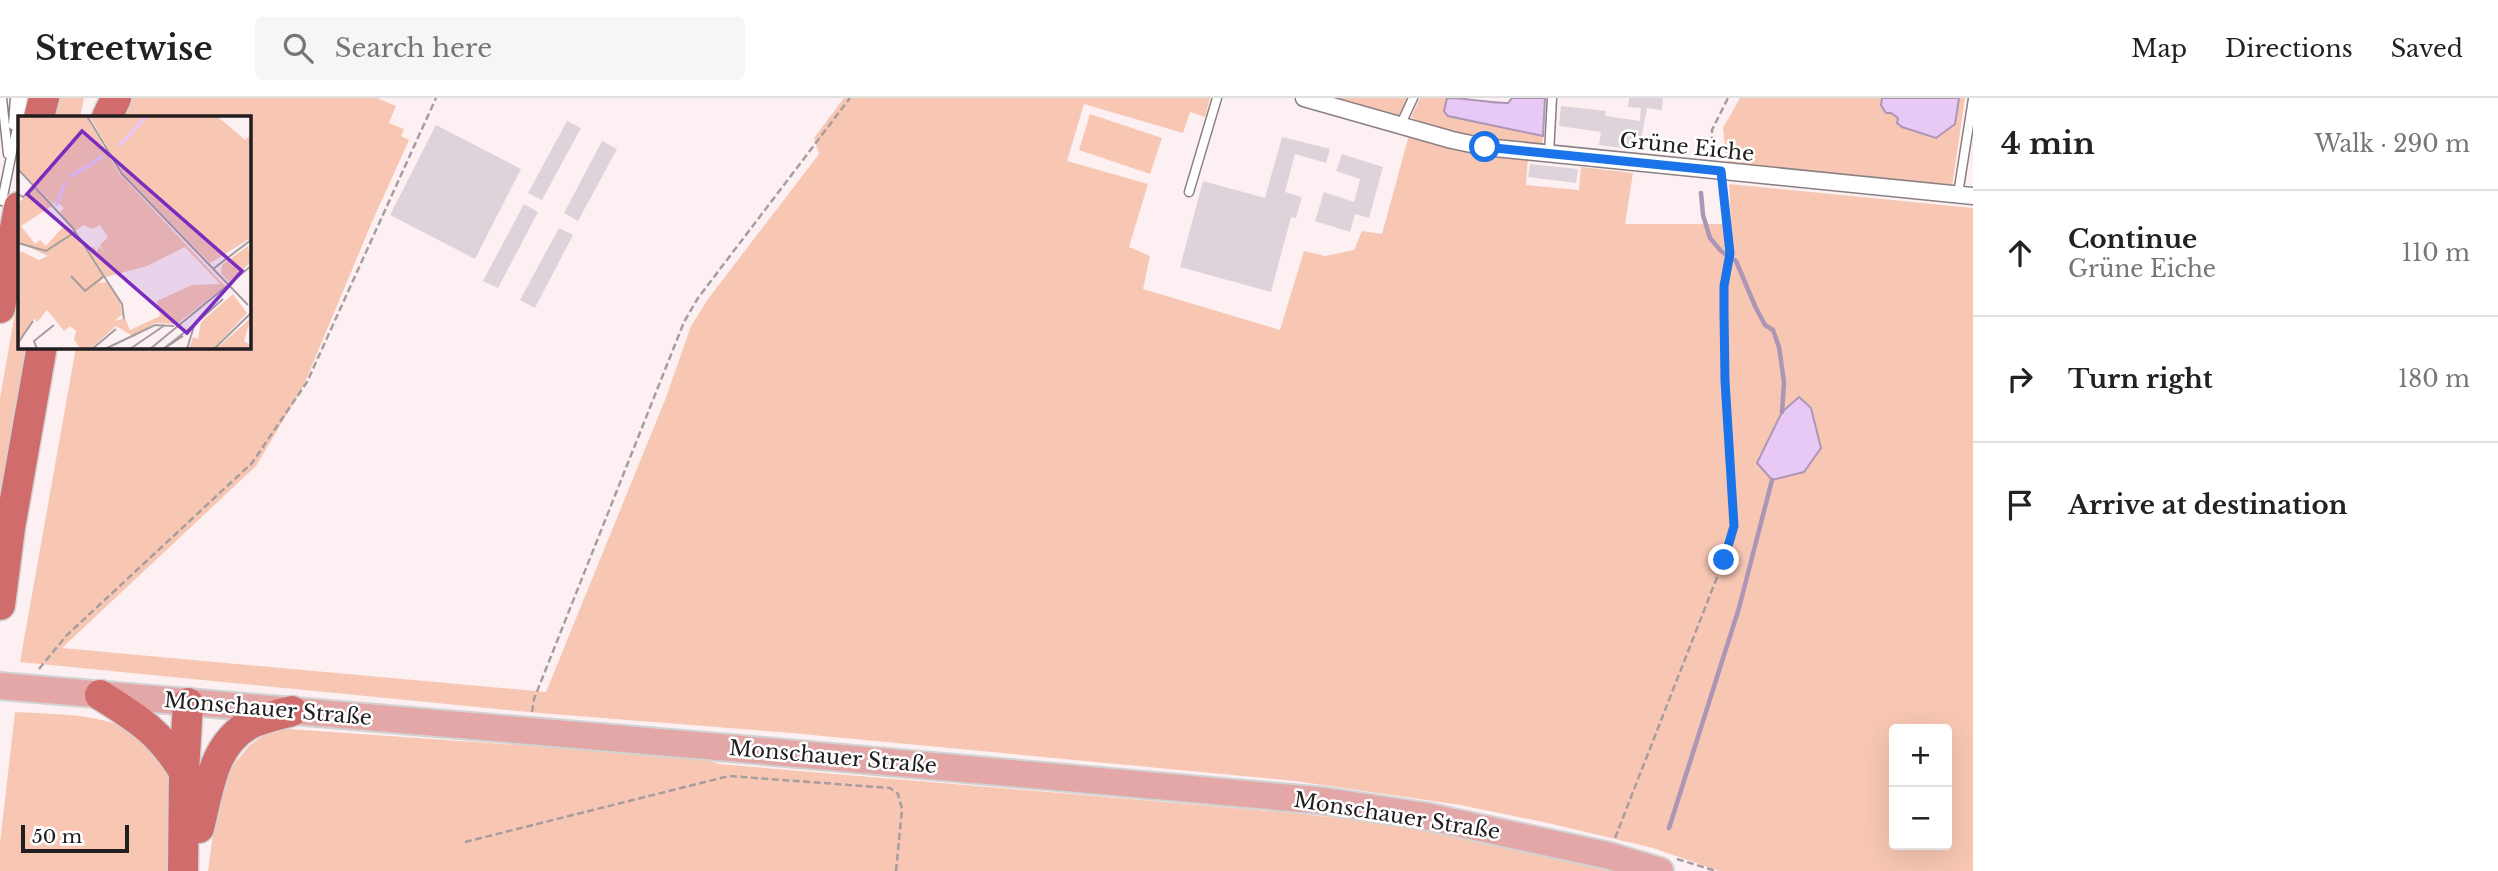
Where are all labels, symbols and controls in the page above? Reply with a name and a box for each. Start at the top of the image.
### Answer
search box [255,17,745,80]
text: Streetwise [35,28,213,69]
icon: search [279,29,317,67]
text: Search here [335,32,492,64]
text: Map [2131,34,2187,63]
text: Directions [2225,34,2353,63]
text: Saved [2391,34,2463,63]
inset map [18,116,250,348]
text: 4 min [2001,125,2095,162]
street label: Grüne Eiche [1618,127,1756,167]
text: Walk · 290 m [2314,130,2470,158]
route start [1469,131,1500,162]
text: Continue [2068,223,2197,255]
icon: ahead [2001,234,2039,272]
text: 110 m [2402,239,2470,267]
text: Grüne Eiche [2068,255,2216,283]
icon: right [2001,360,2039,398]
text: Turn right [2068,363,2213,395]
text: 180 m [2398,365,2470,393]
icon: arrive [2001,486,2039,524]
text: Arrive at destination [2068,489,2348,521]
route end [1708,544,1739,575]
street label: Monschauer Straße [163,687,373,731]
map controls [1889,724,1952,850]
button: + [1889,724,1952,787]
street label: Monschauer Straße [728,735,938,779]
street label: Monschauer Straße [1292,787,1502,845]
button: − [1889,787,1952,850]
scale bar [21,822,130,854]
text: 50 m [32,825,82,848]

